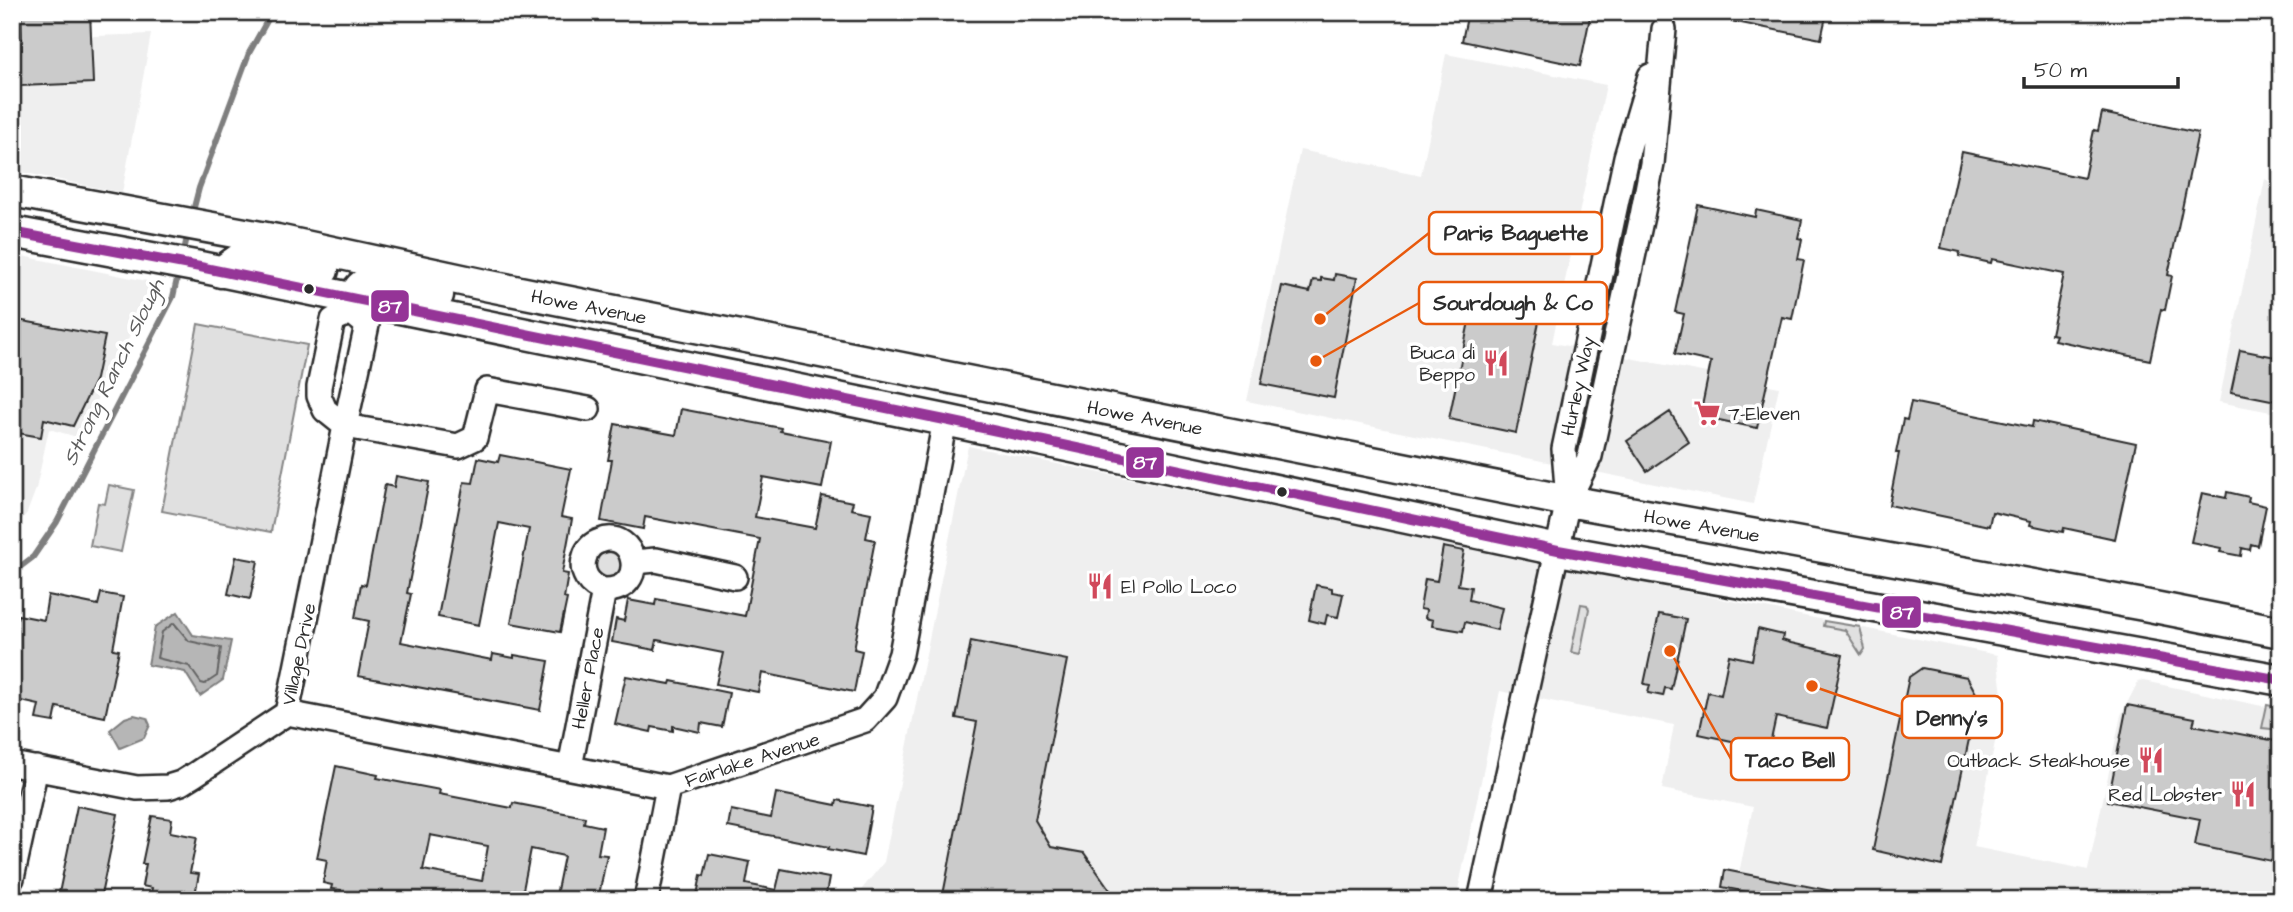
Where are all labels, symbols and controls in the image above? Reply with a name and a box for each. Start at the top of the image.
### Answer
scale bar [2024,46,2178,90]
text: 50 m [2034,56,2088,85]
callout: Paris Baguette [1429,212,1602,254]
text: Paris Baguette [1444,219,1589,250]
water label: Strong Ranch Slough [56,273,173,471]
unlabelled marker [302,282,316,296]
callout: Sourdough & Co [1419,282,1607,324]
street label: Howe Avenue [529,283,649,332]
line badge: 87 [370,289,410,323]
text: Sourdough & Co [1432,289,1593,320]
text: 87 [378,294,402,321]
street label: Hurley Way [1555,334,1603,439]
place label: Buca di Beppo [1410,340,1475,389]
restaurant icon: Buca di Beppo [1481,348,1511,378]
street label: Howe Avenue [1085,394,1205,443]
supermarket icon: 7-Eleven [1692,398,1722,428]
place label: 7-Eleven [1728,401,1800,428]
line badge: 87 [1125,446,1165,479]
text: 87 [1133,450,1157,477]
unlabelled marker [1275,485,1289,499]
street label: Howe Avenue [1642,503,1762,550]
restaurant icon: El Pollo Loco [1085,571,1115,601]
place label: El Pollo Loco [1121,574,1237,601]
line badge: 87 [1881,595,1922,629]
text: 87 [1890,600,1914,627]
street label: Village Drive [275,601,324,708]
street label: Heller Place [565,625,612,732]
callout: Denny's [1902,696,2002,738]
text: Denny's [1916,704,1988,736]
street label: Fairlake Avenue [682,726,823,795]
callout: Taco Bell [1731,738,1849,780]
restaurant icon: Outback Steakhouse [2136,745,2166,775]
text: Taco Bell [1744,746,1836,775]
place label: Outback Steakhouse [1947,748,2130,775]
restaurant icon: Red Lobster [2228,779,2258,809]
place label: Red Lobster [2108,782,2223,809]

